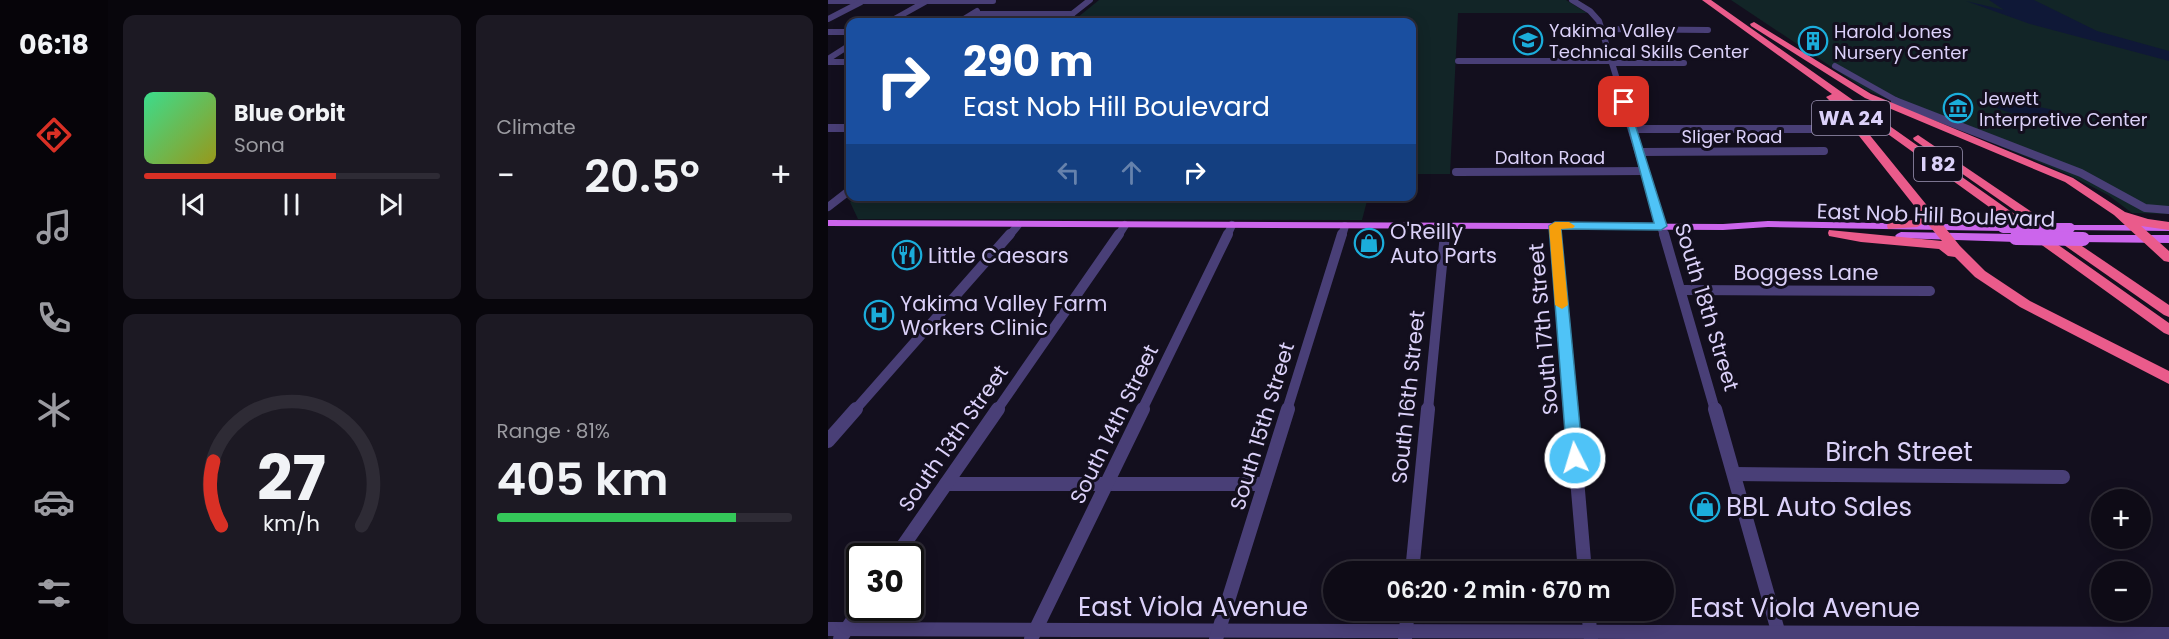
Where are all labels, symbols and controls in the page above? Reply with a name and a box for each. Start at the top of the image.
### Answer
place label: Yakima Valley Technical Skills Center [1549,18,1749,64]
place label: Harold Jones Nursery Center [1834,19,1968,65]
school or university icon: Yakima Valley Technical Skills Center [1512,24,1544,56]
building icon: Harold Jones Nursery Center [1797,25,1829,57]
text: 06:18 [19,26,89,63]
text: 290 m [963,32,1094,91]
icon: right [864,42,942,120]
pin [1598,76,1649,127]
icon: arrive [1607,85,1640,118]
place label: Jewett Interpretive Center [1979,86,2148,132]
text: East Nob Hill Boulevard [963,88,1270,125]
museum icon: Jewett Interpretive Center [1942,92,1974,124]
text: Blue Orbit [234,98,345,129]
road number: WA 24 [1812,101,1890,135]
text: Climate [497,113,576,141]
icon: directions [33,114,75,156]
street label: Sliger Road [1681,124,1783,149]
text: Sona [234,131,285,159]
text: 20.5° [584,145,700,208]
street label: Dalton Road [1495,145,1605,170]
road number: I 82 [1914,147,1962,181]
text: − [497,152,515,199]
text: + [769,152,792,199]
icon: left [1052,156,1085,189]
icon: ahead [1115,156,1148,189]
icon: right [1178,156,1211,189]
icon: previous [177,188,210,221]
icon: pause [275,188,308,221]
icon: next [374,188,407,221]
street label: East Nob Hill Boulevard [1816,196,2056,234]
icon: music [33,206,75,248]
place label: O'Reilly Auto Parts [1390,217,1497,270]
street label: South 18th Street [1668,220,1746,394]
shop icon: O'Reilly Auto Parts [1353,227,1385,259]
restaurant icon: Little Caesars [891,239,923,271]
place label: Little Caesars [928,241,1069,270]
street label: South 17th Street [1521,242,1565,416]
street label: Boggess Lane [1734,258,1878,287]
place label: Yakima Valley Farm Workers Clinic [900,289,1107,342]
icon: phone [33,297,75,339]
hospital icon: Yakima Valley Farm Workers Clinic [863,299,895,331]
street label: South 16th Street [1384,309,1432,485]
street label: South 14th Street [1063,339,1165,509]
street label: South 15th Street [1223,339,1301,513]
street label: South 13th Street [891,359,1015,517]
icon: climate [33,389,75,431]
text: Range · 81% [497,417,610,445]
position arrow [1543,426,1607,490]
text: 27 [257,434,326,522]
street label: Birch Street [1825,434,1973,470]
text: 405 km [497,448,668,511]
icon: car [33,481,75,523]
place label: BBL Auto Sales [1726,489,1912,525]
map controls [2091,489,2151,621]
button: + [2091,489,2151,549]
shop icon: BBL Auto Sales [1689,491,1721,523]
text: km/h [263,508,320,539]
speed limit sign: 30 [846,543,924,621]
button: − [2091,561,2151,621]
icon: filters [33,572,75,614]
text: 06:20 · 2 min · 670 m [1387,575,1610,606]
street label: East Viola Avenue [1078,589,1308,625]
street label: East Viola Avenue [1690,590,1920,626]

